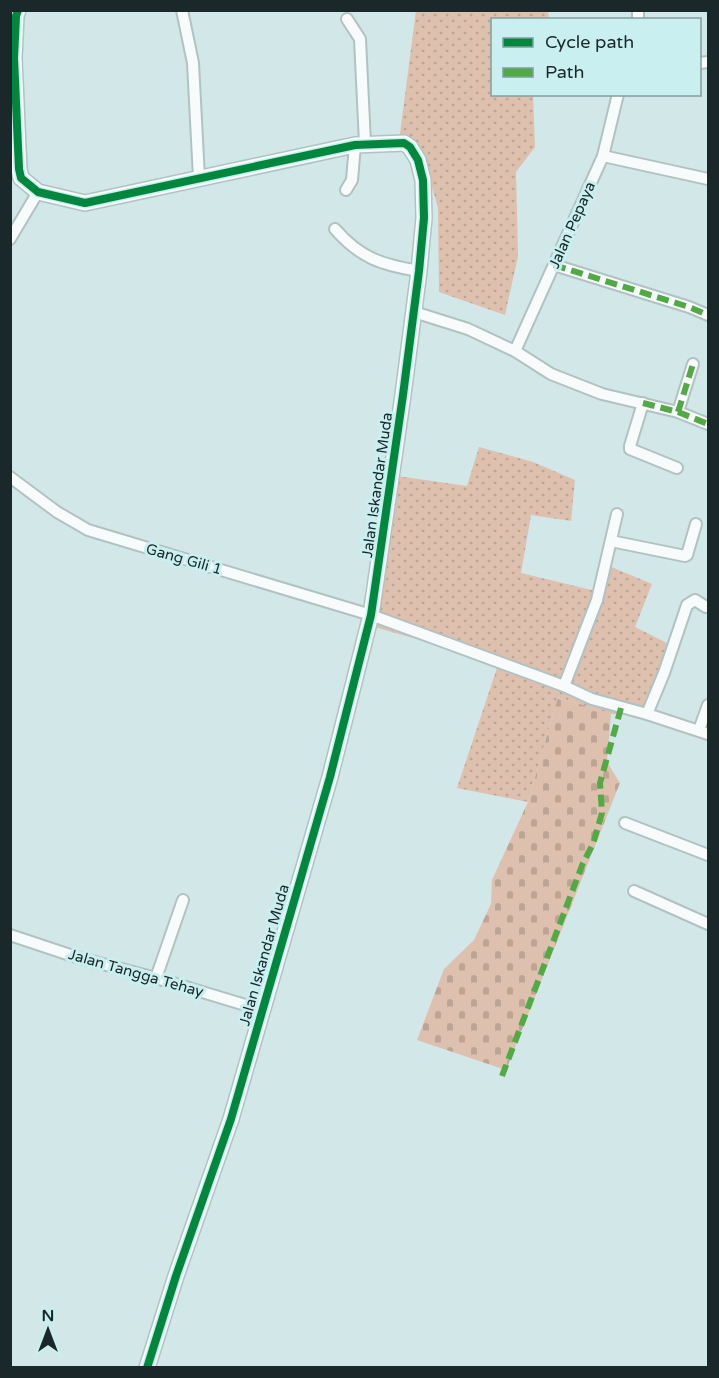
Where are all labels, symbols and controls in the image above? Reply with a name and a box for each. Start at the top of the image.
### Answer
legend [491,18,701,96]
text: Cycle path [545,31,634,53]
text: Path [545,61,584,83]
street label: Jalan Pepaya [545,179,599,271]
street label: Jalan Iskandar Muda [358,411,396,559]
street label: Gang Gili 1 [144,540,224,578]
street label: Jalan Iskandar Muda [235,882,293,1028]
street label: Jalan Tangga Tehay [66,945,206,1001]
north arrow [18,1300,78,1360]
text: N [42,1306,54,1326]

